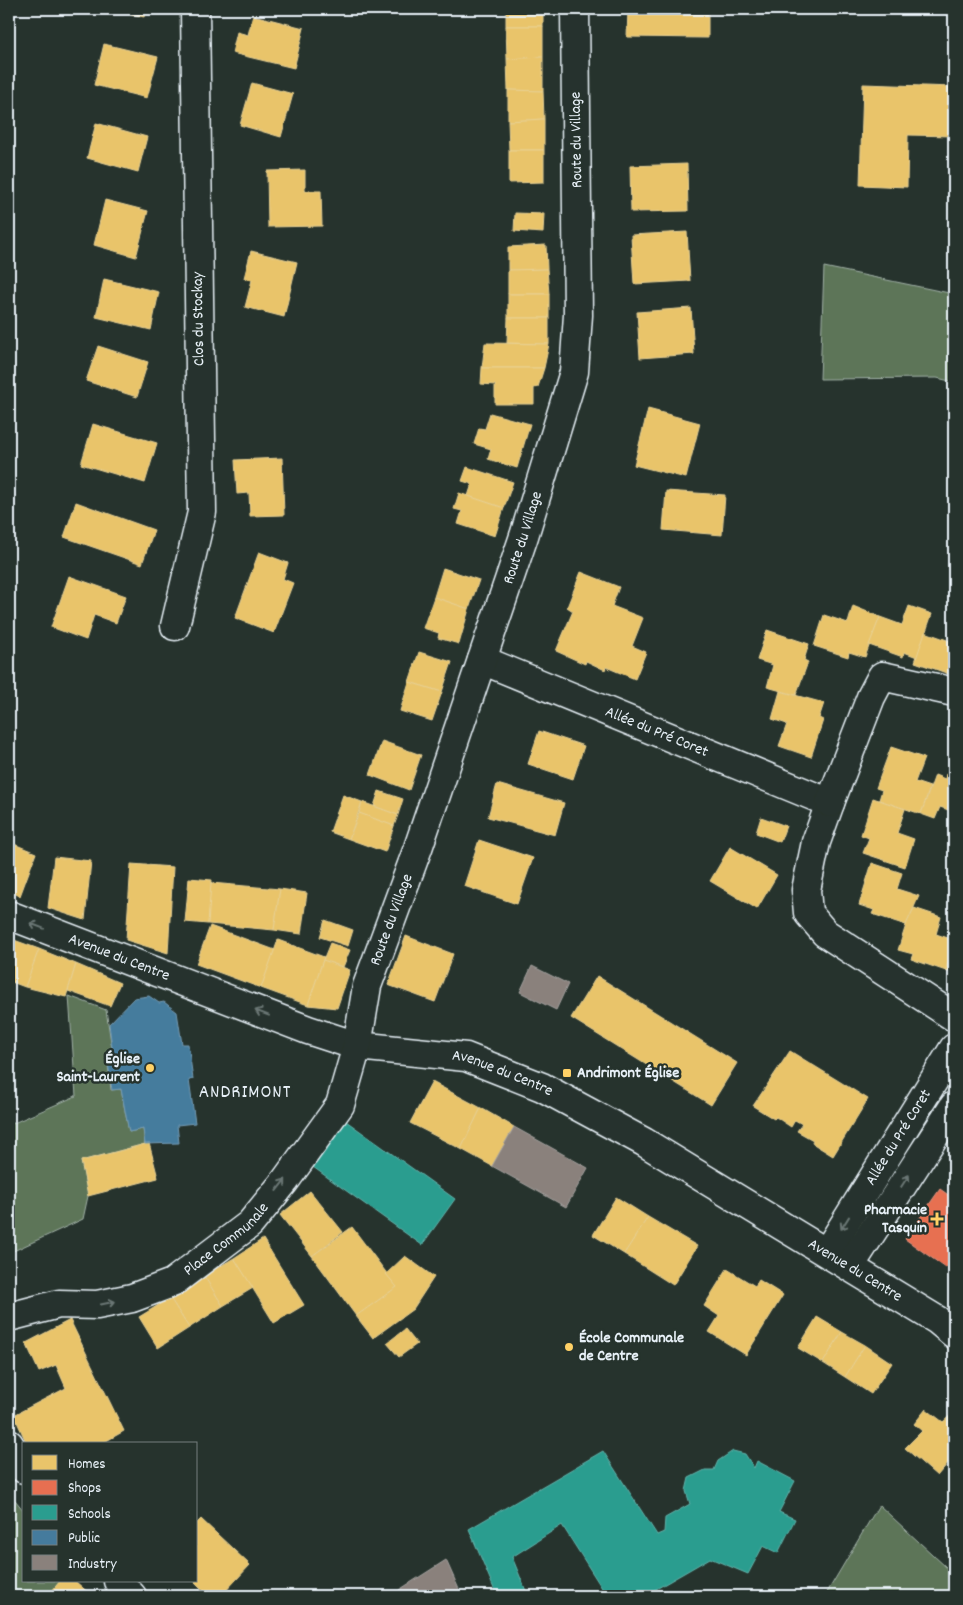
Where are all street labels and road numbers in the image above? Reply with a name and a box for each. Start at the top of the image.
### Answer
street label: Route du Village [565,92,589,188]
street label: Clos du Stockay [187,271,211,366]
street label: Route du Village [497,488,548,587]
street label: Allée du Pré Coret [602,700,712,763]
street label: Route du Village [364,871,419,969]
street label: Avenue du Centre [65,927,173,987]
street label: Avenue du Centre [451,1044,557,1102]
street label: Allée du Pré Coret [860,1085,937,1190]
street label: Place Communale [179,1197,275,1282]
street label: Avenue du Centre [803,1233,907,1308]

